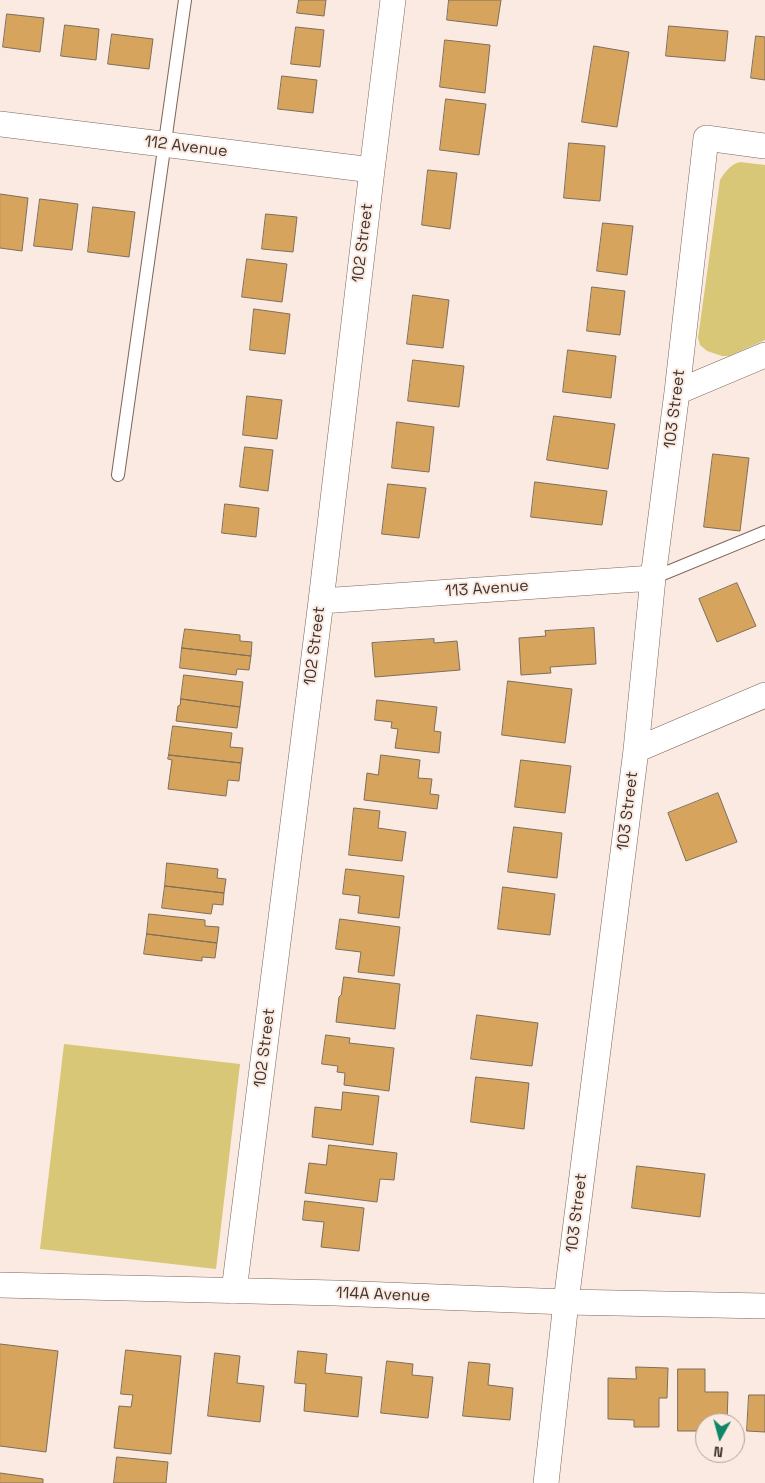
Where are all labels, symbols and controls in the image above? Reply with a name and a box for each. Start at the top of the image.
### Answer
street label: 112 Avenue [143,132,229,162]
street label: 102 Street [349,202,377,284]
street label: 103 Street [661,368,689,450]
street label: 113 Avenue [445,577,529,601]
street label: 102 Street [301,605,329,687]
street label: 103 Street [614,770,642,852]
street label: 102 Street [251,1007,279,1089]
street label: 103 Street [563,1172,591,1254]
street label: 114A Avenue [336,1284,430,1306]
north arrow [695,1413,745,1463]
text: N [713,1442,724,1461]

